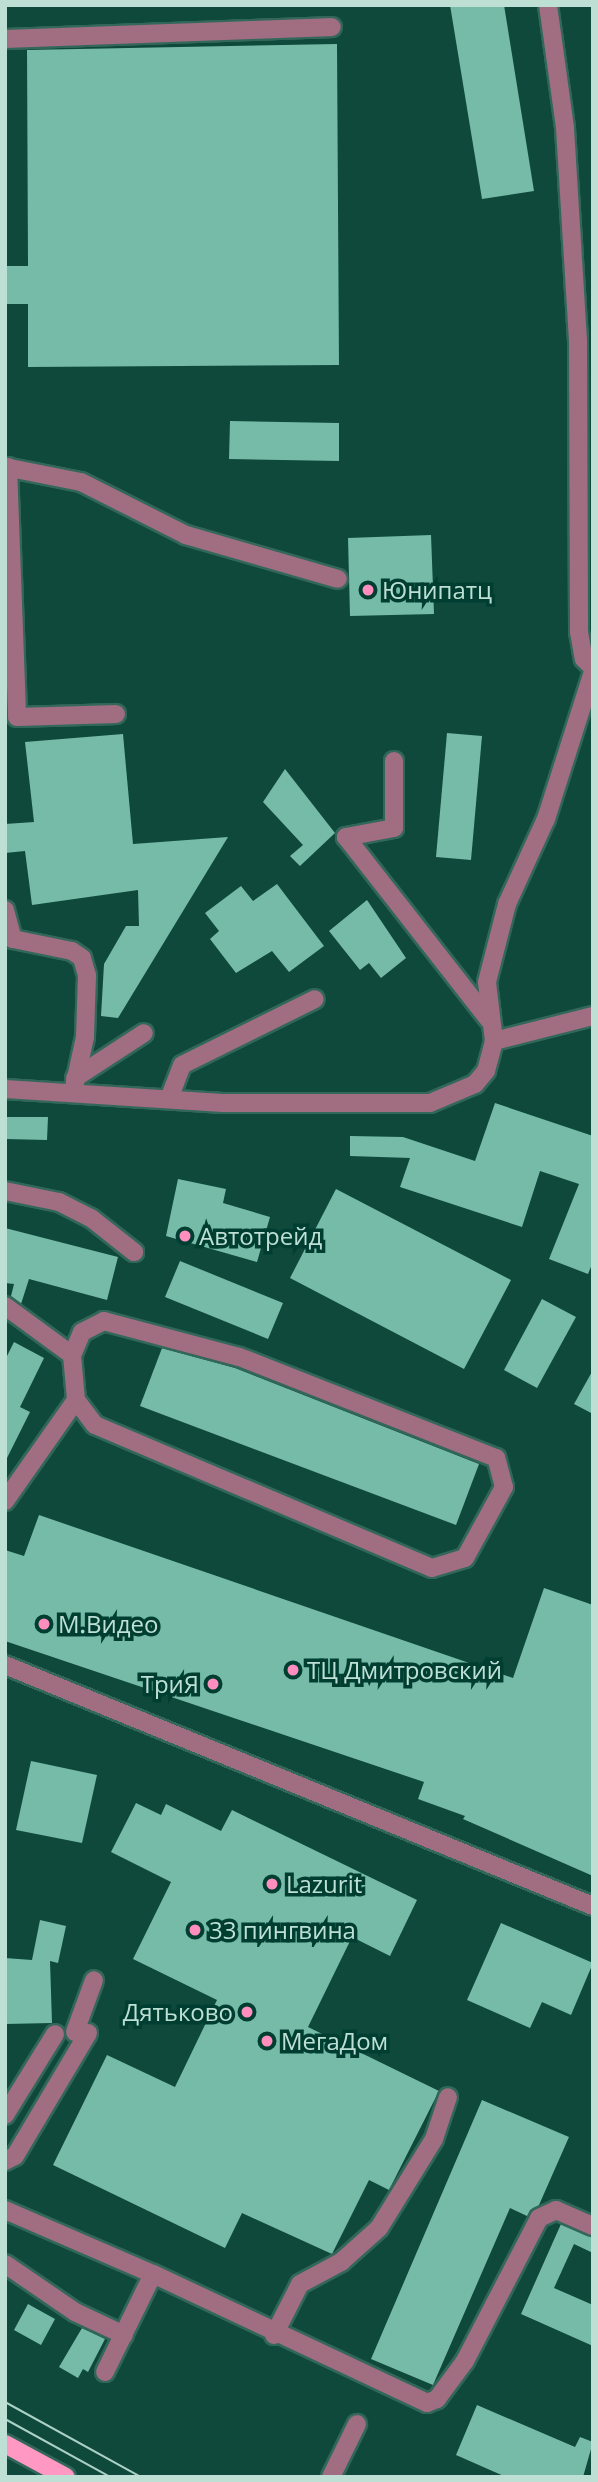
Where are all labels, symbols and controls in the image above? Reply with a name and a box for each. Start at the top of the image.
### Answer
place label: Юнипатц [382,576,492,604]
marker: Юнипатц [360,582,376,598]
place label: Автотрейд [199,1222,322,1250]
marker: Автотрейд [177,1228,193,1244]
place label: М.Видео [58,1610,158,1638]
marker: М.Видео [36,1616,52,1632]
place label: ТЦ Дмитровский [307,1656,502,1684]
marker: ТЦ Дмитровский [285,1662,301,1678]
place label: ТриЯ [141,1670,199,1698]
marker: ТриЯ [205,1676,221,1692]
place label: Lazurit [286,1870,362,1898]
marker: Lazurit [264,1876,280,1892]
place label: 33 пингвина [209,1916,356,1944]
marker: 33 пингвина [187,1922,203,1938]
place label: Дятьково [123,1998,233,2026]
marker: Дятьково [239,2004,255,2020]
place label: МегаДом [281,2027,388,2055]
marker: МегаДом [259,2033,275,2049]

